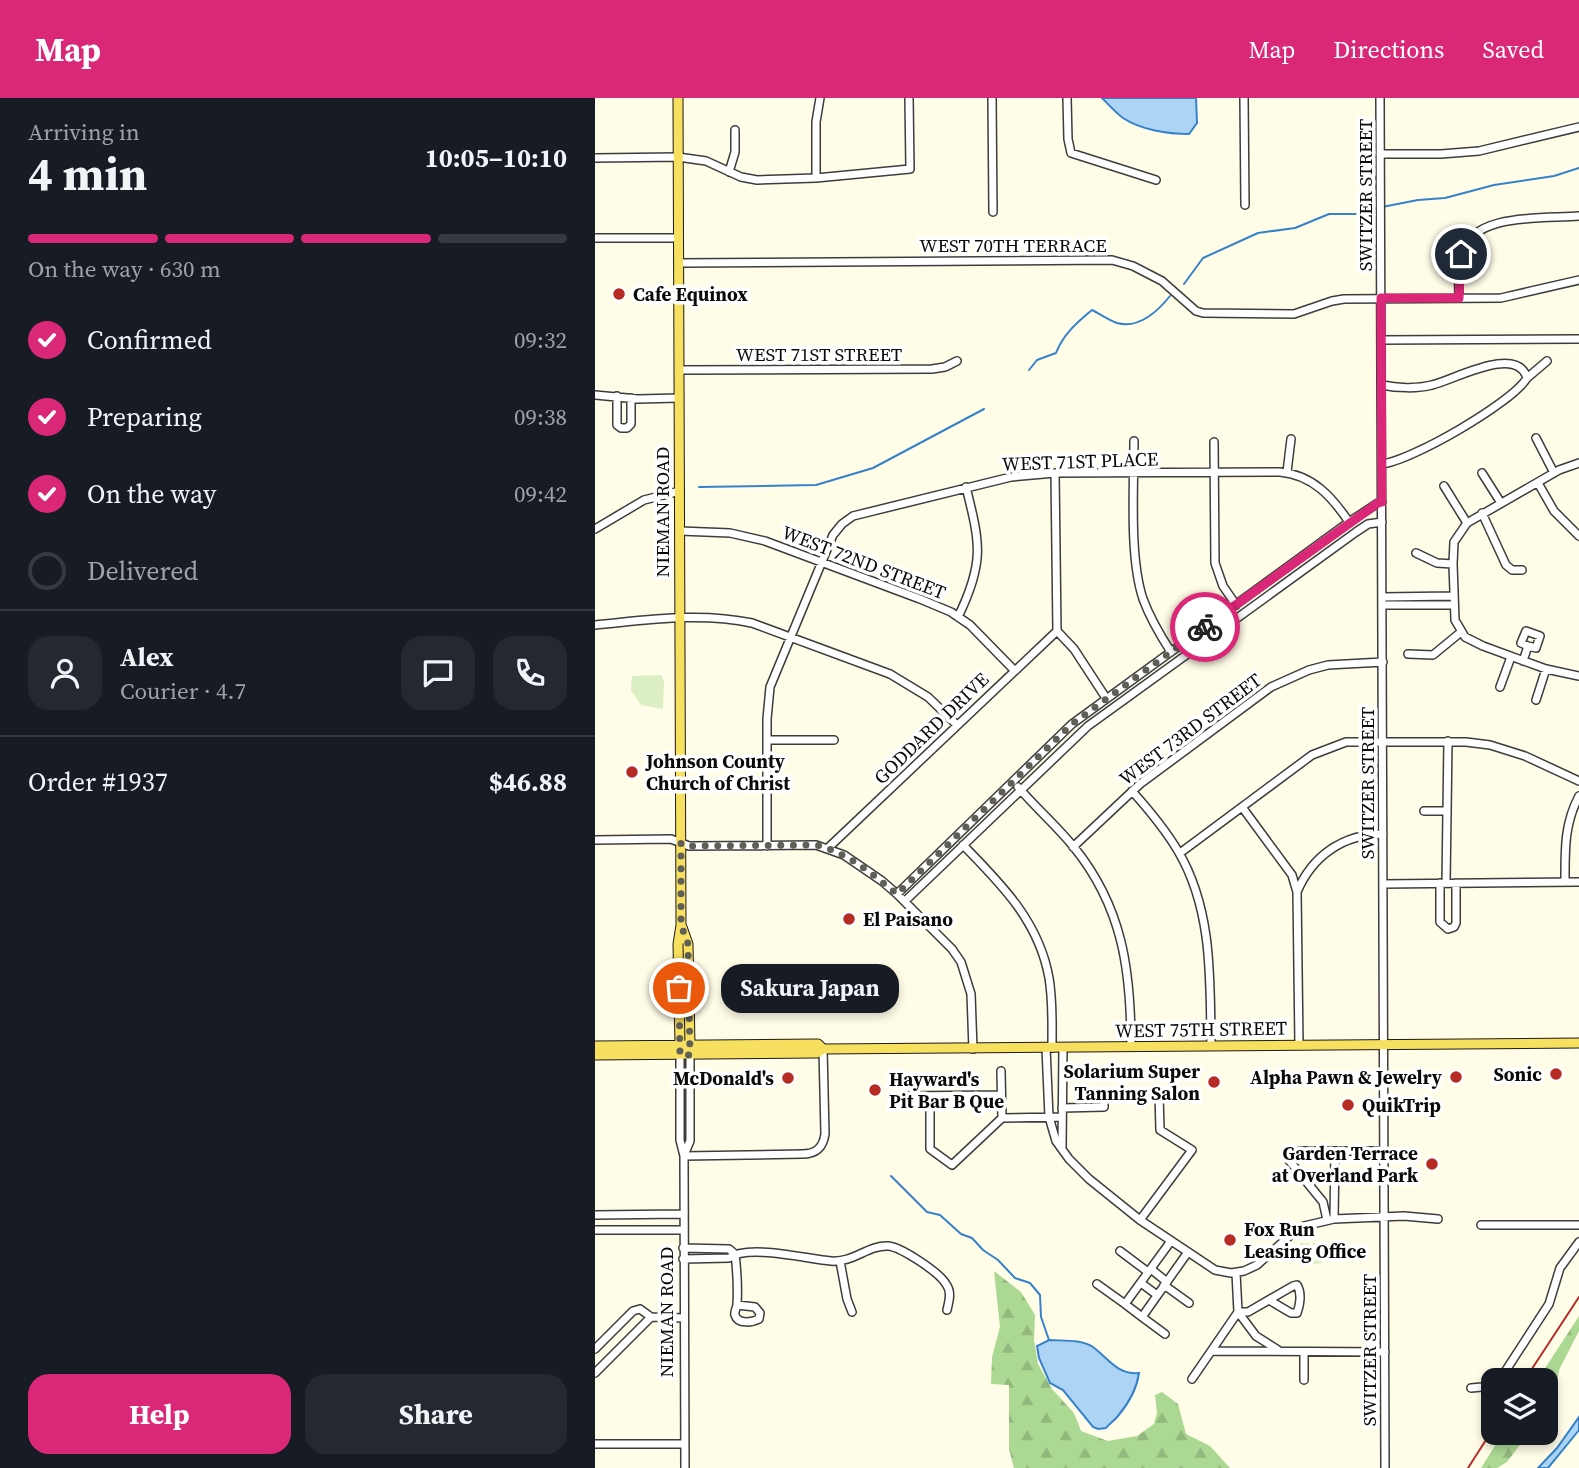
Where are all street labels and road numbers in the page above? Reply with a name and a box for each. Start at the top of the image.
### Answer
street label: SWITZER STREET [1352,118,1378,271]
street label: WEST 70TH TERRACE [919,232,1107,258]
street label: WEST 71ST STREET [736,341,903,367]
street label: WEST 71ST PLACE [1001,445,1159,477]
street label: NIEMAN ROAD [649,447,675,577]
street label: WEST 72ND STREET [778,519,950,605]
street label: GODDARD DRIVE [868,666,994,790]
street label: WEST 73RD STREET [1114,667,1267,791]
street label: SWITZER STREET [1354,706,1380,859]
street label: WEST 75TH STREET [1115,1014,1288,1044]
street label: NIEMAN ROAD [653,1247,679,1377]
street label: SWITZER STREET [1356,1273,1382,1426]

